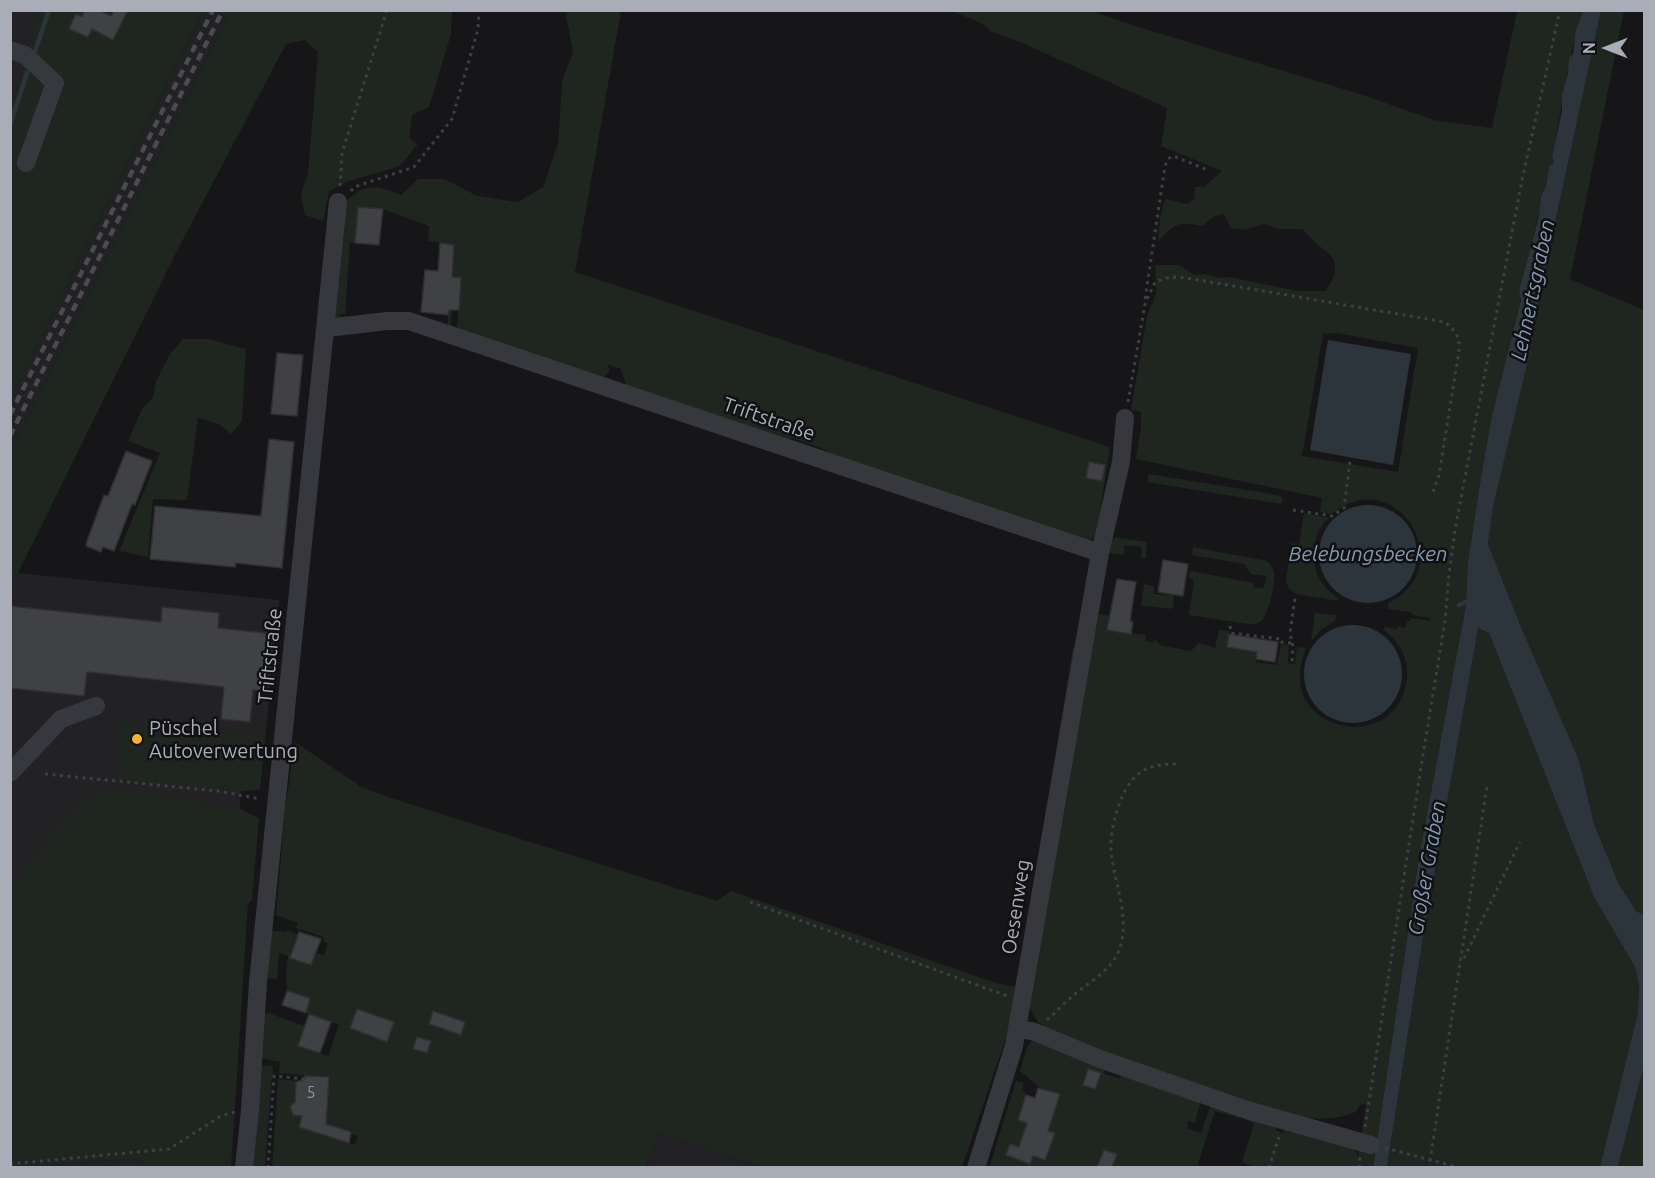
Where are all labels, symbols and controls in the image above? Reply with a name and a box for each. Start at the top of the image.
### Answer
north arrow [1577,18,1637,78]
text: N [1580,42,1598,54]
water label: Lehnertsgraben [1506,217,1560,363]
street label: Triftstraße [720,392,818,446]
water label: Belebungsbecken [1288,541,1448,567]
street label: Triftstraße [253,607,287,705]
place label: Püschel Autoverwertung [149,716,298,763]
marker: Püschel Autoverwertung [130,732,144,746]
water label: Großer Graben [1403,799,1451,937]
street label: Oesenweg [997,858,1035,956]
house number: 5 [306,1083,316,1103]

